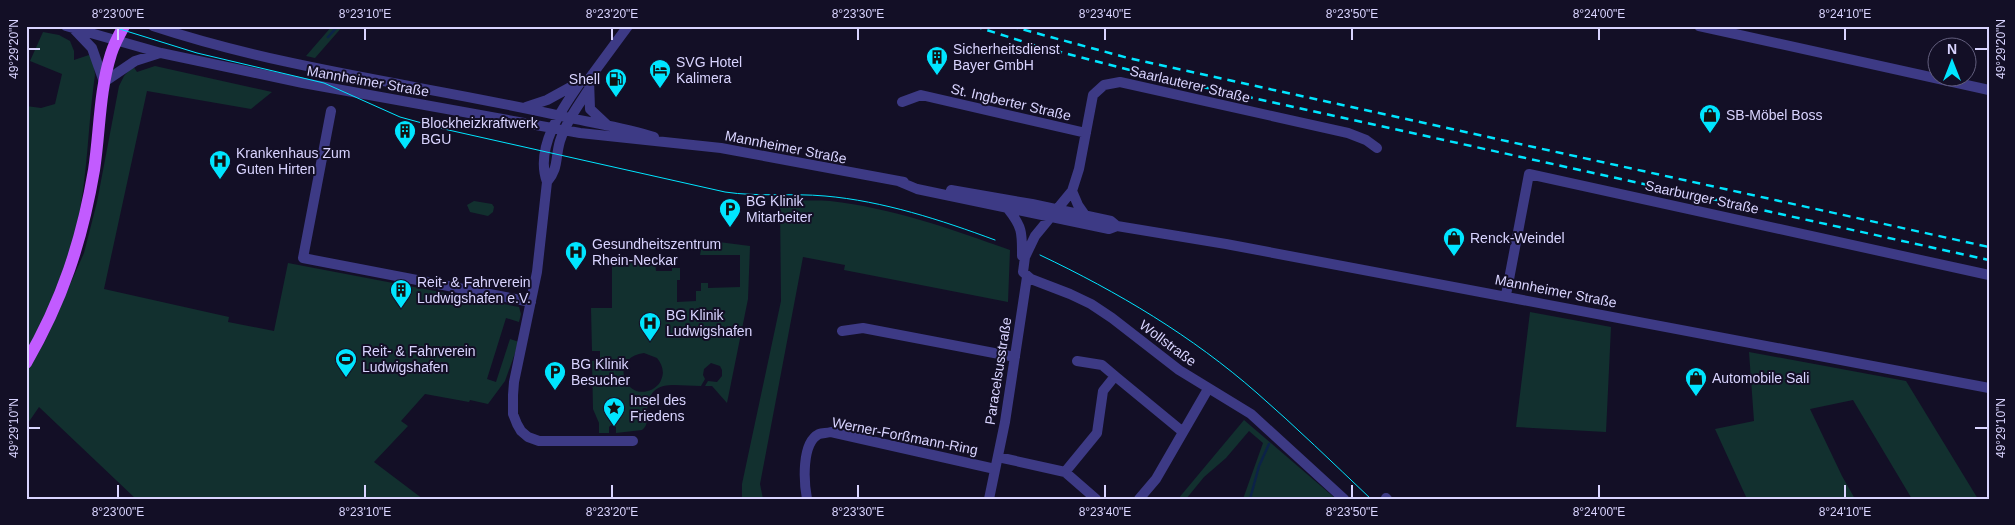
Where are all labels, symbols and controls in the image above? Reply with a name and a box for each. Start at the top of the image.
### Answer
text: 8°23'00"E [92,7,144,21]
text: 8°23'10"E [339,7,391,21]
text: 8°23'20"E [586,7,638,21]
text: 8°23'30"E [832,7,884,21]
text: 8°23'40"E [1079,7,1131,21]
text: 8°23'50"E [1326,7,1378,21]
text: 8°24'00"E [1573,7,1625,21]
text: 8°24'10"E [1819,7,1871,21]
text: 49°29'20"N [7,19,21,79]
text: 49°29'20"N [1994,19,2008,79]
north arrow [1928,38,1978,88]
place label: Sicherheitsdienst Bayer GmbH [953,41,1060,73]
text: N [1947,41,1957,57]
building icon: Sicherheitsdienst Bayer GmbH [925,45,949,76]
place label: SVG Hotel Kalimera [676,54,742,86]
hotel icon: SVG Hotel Kalimera [648,58,672,89]
street label: Mannheimer Straße [306,62,431,100]
street label: Saarlauterer Straße [1128,62,1252,106]
fuel station icon: Shell [604,67,628,98]
place label: Shell [569,71,600,87]
street label: St. Ingberter Straße [949,80,1073,124]
shop icon: SB-Möbel Boss [1698,103,1722,134]
place label: SB-Möbel Boss [1726,107,1822,123]
place label: Blockheizkraftwerk BGU [421,115,539,147]
building icon: Blockheizkraftwerk BGU [393,119,417,150]
street label: Mannheimer Straße [724,127,848,167]
place label: Krankenhaus Zum Guten Hirten [236,145,350,177]
hospital icon: Krankenhaus Zum Guten Hirten [208,149,232,180]
street label: Saarburger Straße [1644,177,1761,217]
place label: BG Klinik Mitarbeiter [746,193,812,225]
parking icon: BG Klinik Mitarbeiter [718,197,742,228]
shop icon: Renck-Weindel [1442,226,1466,257]
place label: Renck-Weindel [1470,230,1565,246]
place label: Gesundheitszentrum Rhein-Neckar [592,236,721,268]
hospital icon: Gesundheitszentrum Rhein-Neckar [564,240,588,271]
street label: Mannheimer Straße [1494,271,1618,311]
place label: Reit- & Fahrverein Ludwigshafen e.V. [417,274,531,306]
building icon: Reit- & Fahrverein Ludwigshafen e.V. [389,278,413,309]
place label: BG Klinik Ludwigshafen [666,307,752,339]
hospital icon: BG Klinik Ludwigshafen [638,311,662,342]
street label: Paracelsusstraße [982,316,1014,426]
street label: Wollstraße [1137,317,1200,370]
place label: Reit- & Fahrverein Ludwigshafen [362,343,476,375]
sports icon: Reit- & Fahrverein Ludwigshafen [334,347,358,378]
place label: BG Klinik Besucher [571,356,630,388]
parking icon: BG Klinik Besucher [543,360,567,391]
shop icon: Automobile Sali [1684,366,1708,397]
place label: Automobile Sali [1712,370,1809,386]
place label: Insel des Friedens [630,392,686,424]
place icon: Insel des Friedens [602,396,626,427]
text: 49°29'10"N [7,398,21,458]
text: 49°29'10"N [1994,398,2008,458]
street label: Werner-Forßmann-Ring [831,414,979,458]
text: 8°23'00"E [92,505,144,519]
text: 8°23'10"E [339,505,391,519]
text: 8°23'20"E [586,505,638,519]
text: 8°23'30"E [832,505,884,519]
text: 8°23'40"E [1079,505,1131,519]
text: 8°23'50"E [1326,505,1378,519]
text: 8°24'00"E [1573,505,1625,519]
text: 8°24'10"E [1819,505,1871,519]

